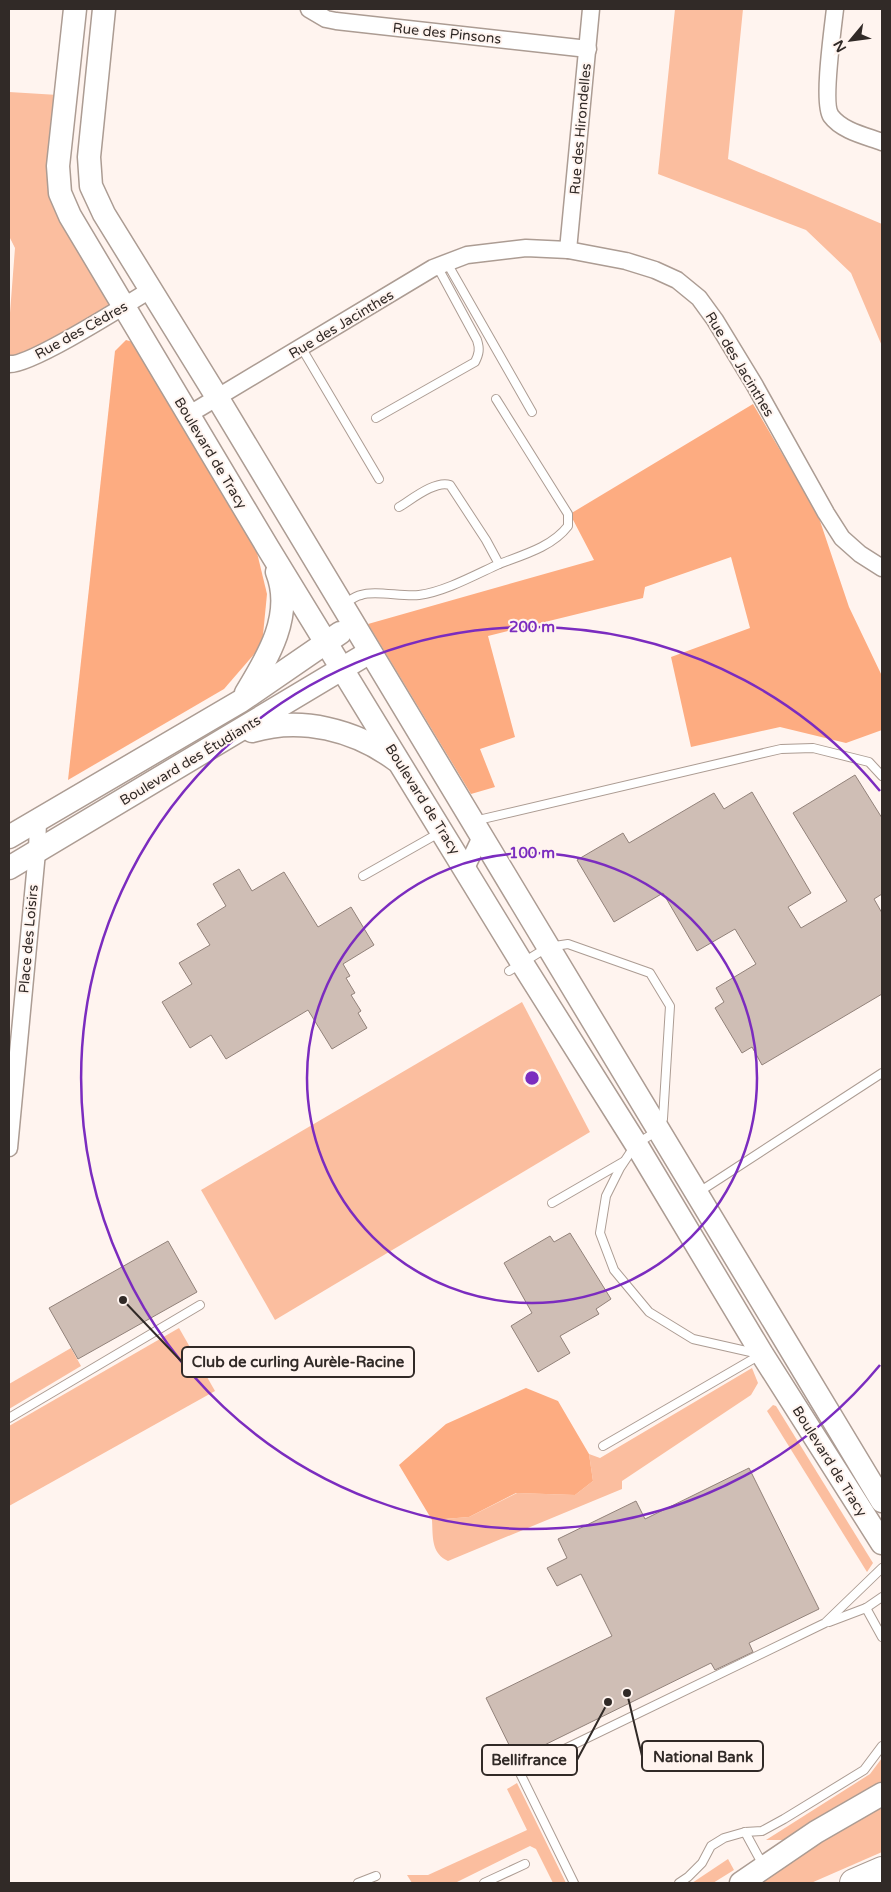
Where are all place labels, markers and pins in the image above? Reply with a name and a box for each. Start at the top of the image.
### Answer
centre of rings [523,1069,541,1087]
callout: Club de curling Aurèle-Racine [182,1347,414,1377]
callout: National Bank [642,1741,763,1771]
callout: Bellifrance [482,1745,577,1775]

